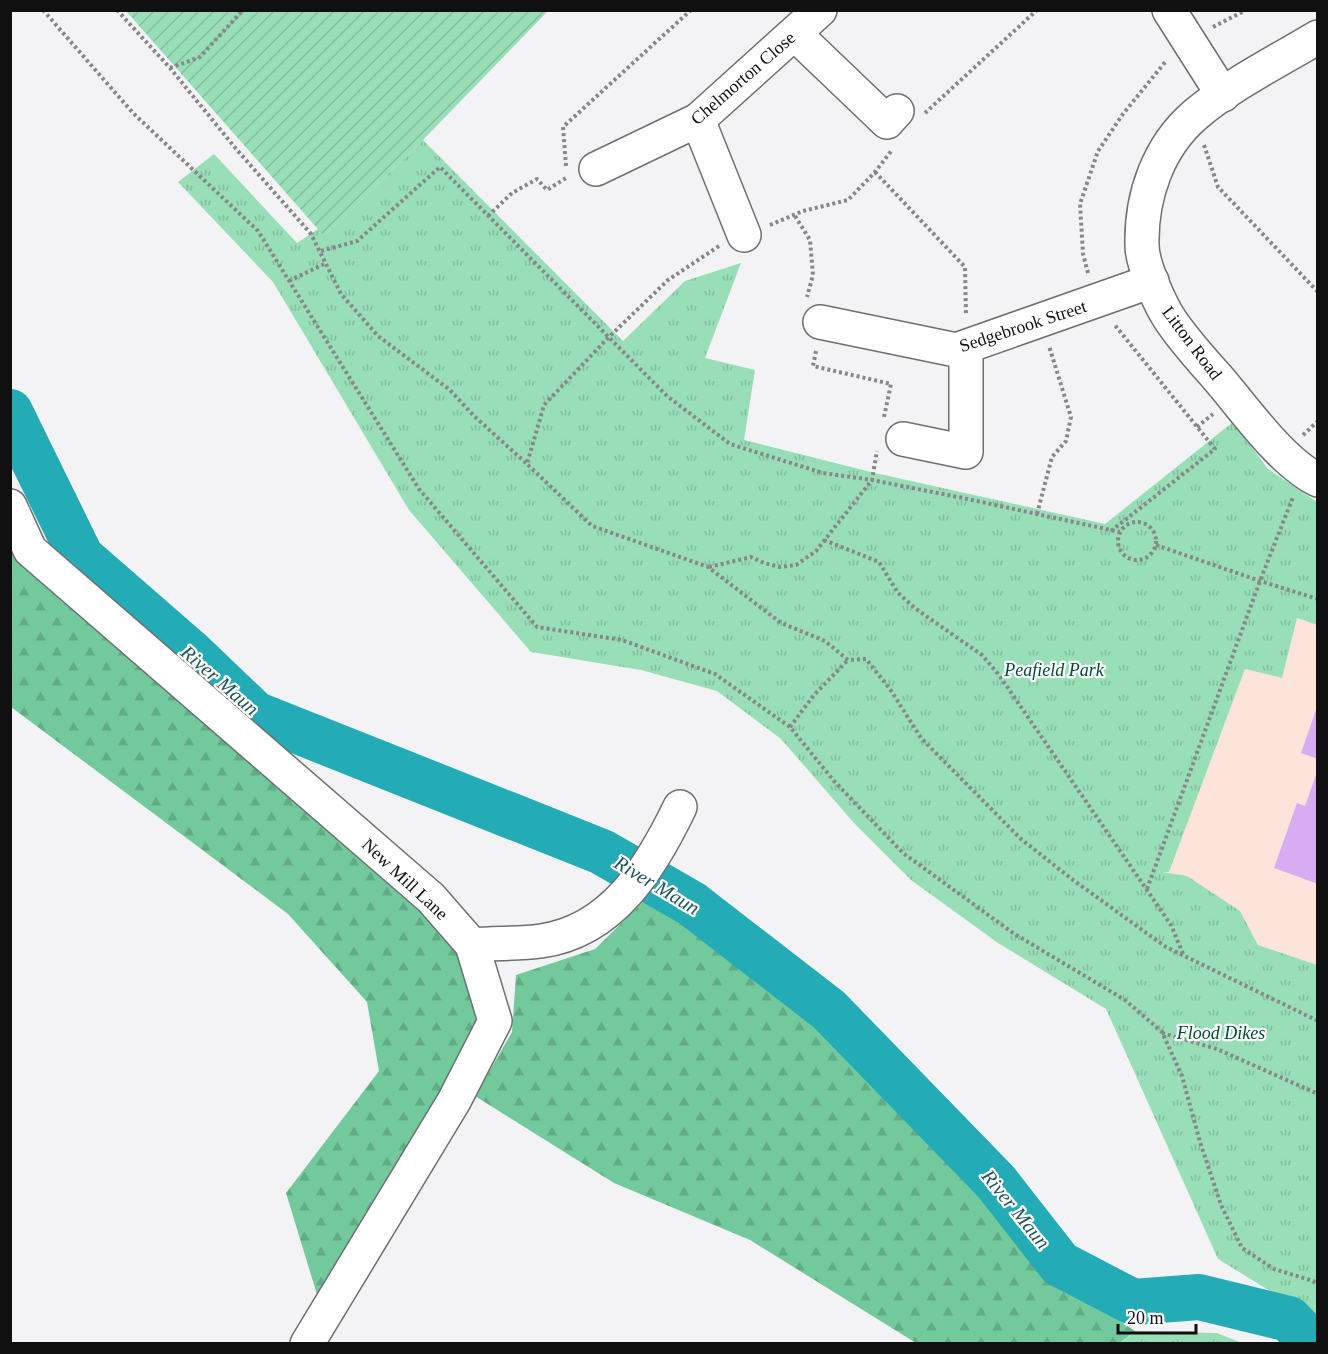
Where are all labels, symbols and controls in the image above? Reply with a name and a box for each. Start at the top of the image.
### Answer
street label: Chelmorton Close [687,27,799,129]
street label: Sedgebrook Street [957,296,1089,356]
street label: Litton Road [1158,302,1226,384]
water label: River Maun [176,640,263,719]
park label: Peafield Park [1003,660,1105,680]
street label: New Mill Lane [358,834,452,924]
water label: River Maun [610,851,703,919]
park label: Flood Dikes [1176,1023,1265,1043]
water label: River Maun [977,1164,1054,1253]
scale bar [1118,1297,1196,1335]
text: 20 m [1127,1308,1164,1328]

